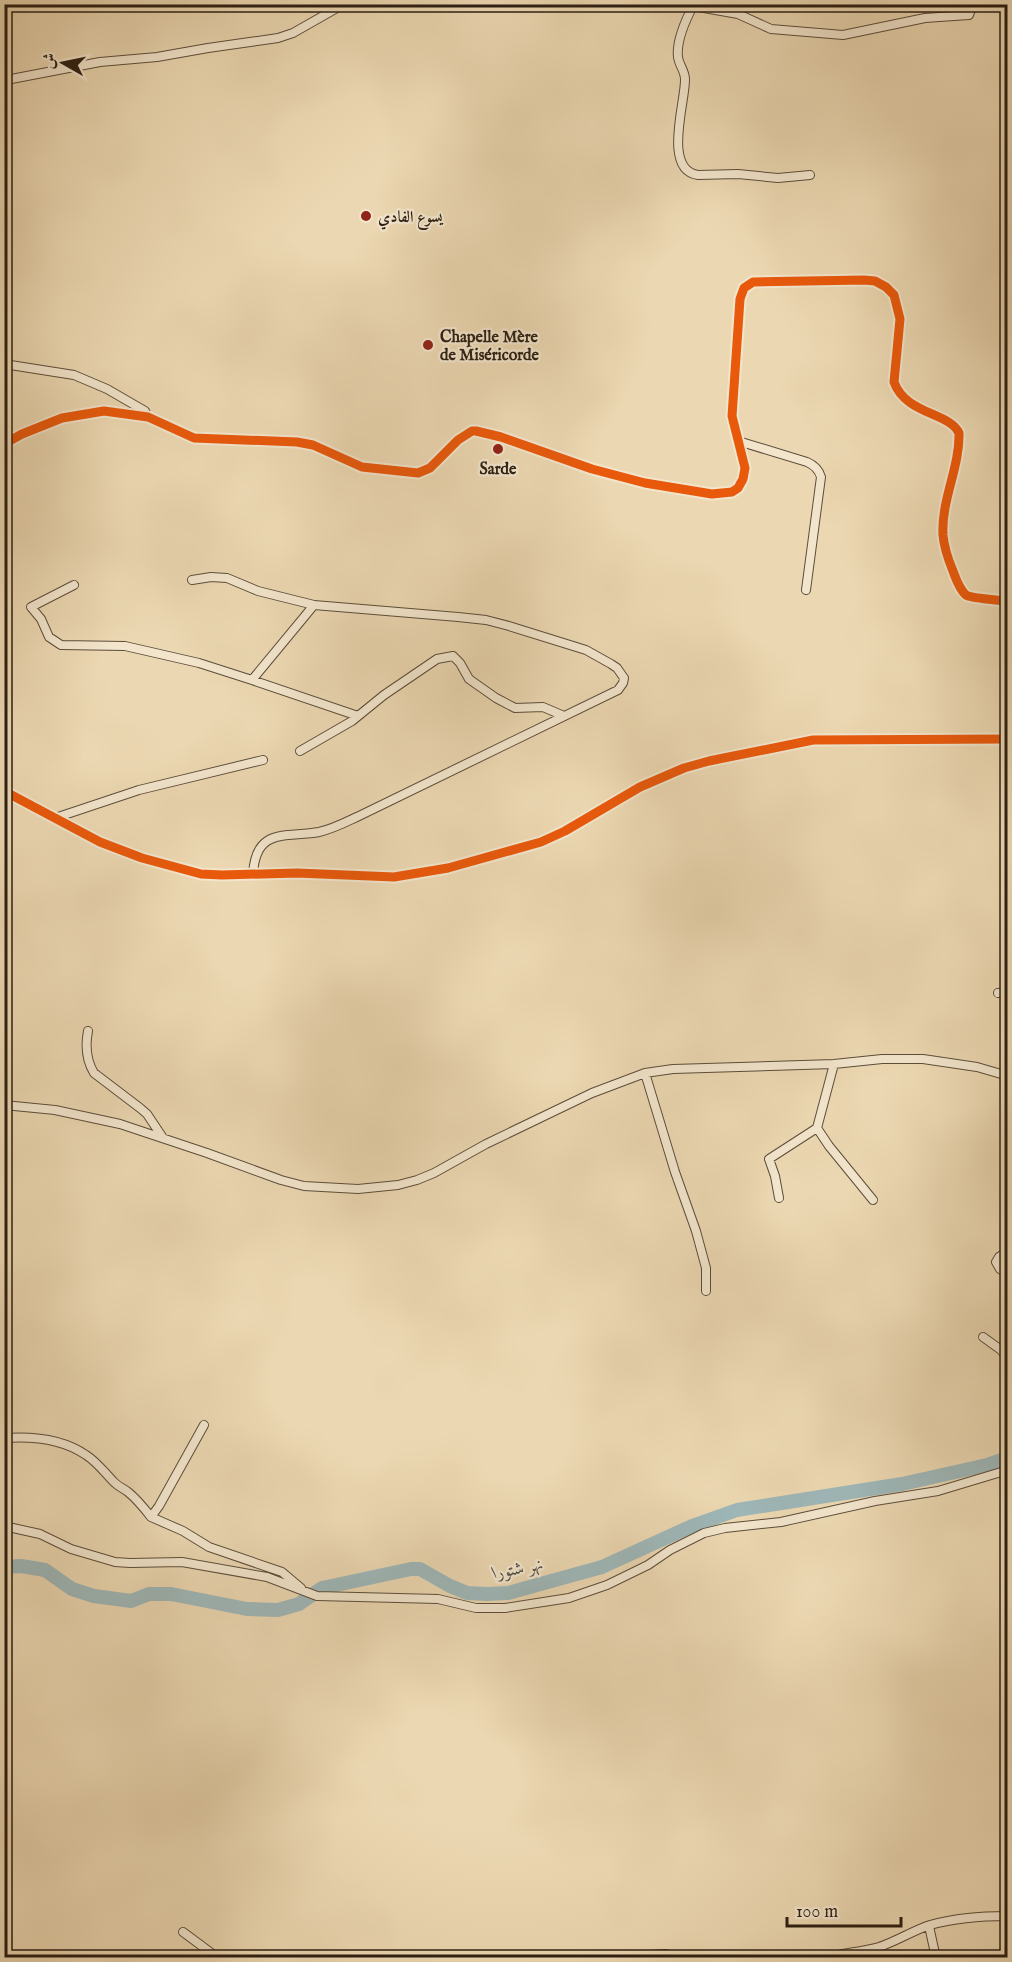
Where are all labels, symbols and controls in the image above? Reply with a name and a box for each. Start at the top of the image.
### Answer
north arrow [33,33,93,93]
text: ش [39,52,61,70]
place label: يسوع الفادي [378,208,444,230]
marker: يسوع الفادي [359,209,373,223]
place label: Chapelle Mère de Miséricorde [440,328,540,366]
marker: Chapelle Mère de Miséricorde [421,338,435,352]
marker: Sarde [491,442,505,456]
place label: Sarde [480,460,517,480]
water label: نهر شتورا [490,1553,546,1586]
scale bar [787,1890,901,1928]
text: 100 m [796,1901,838,1924]

